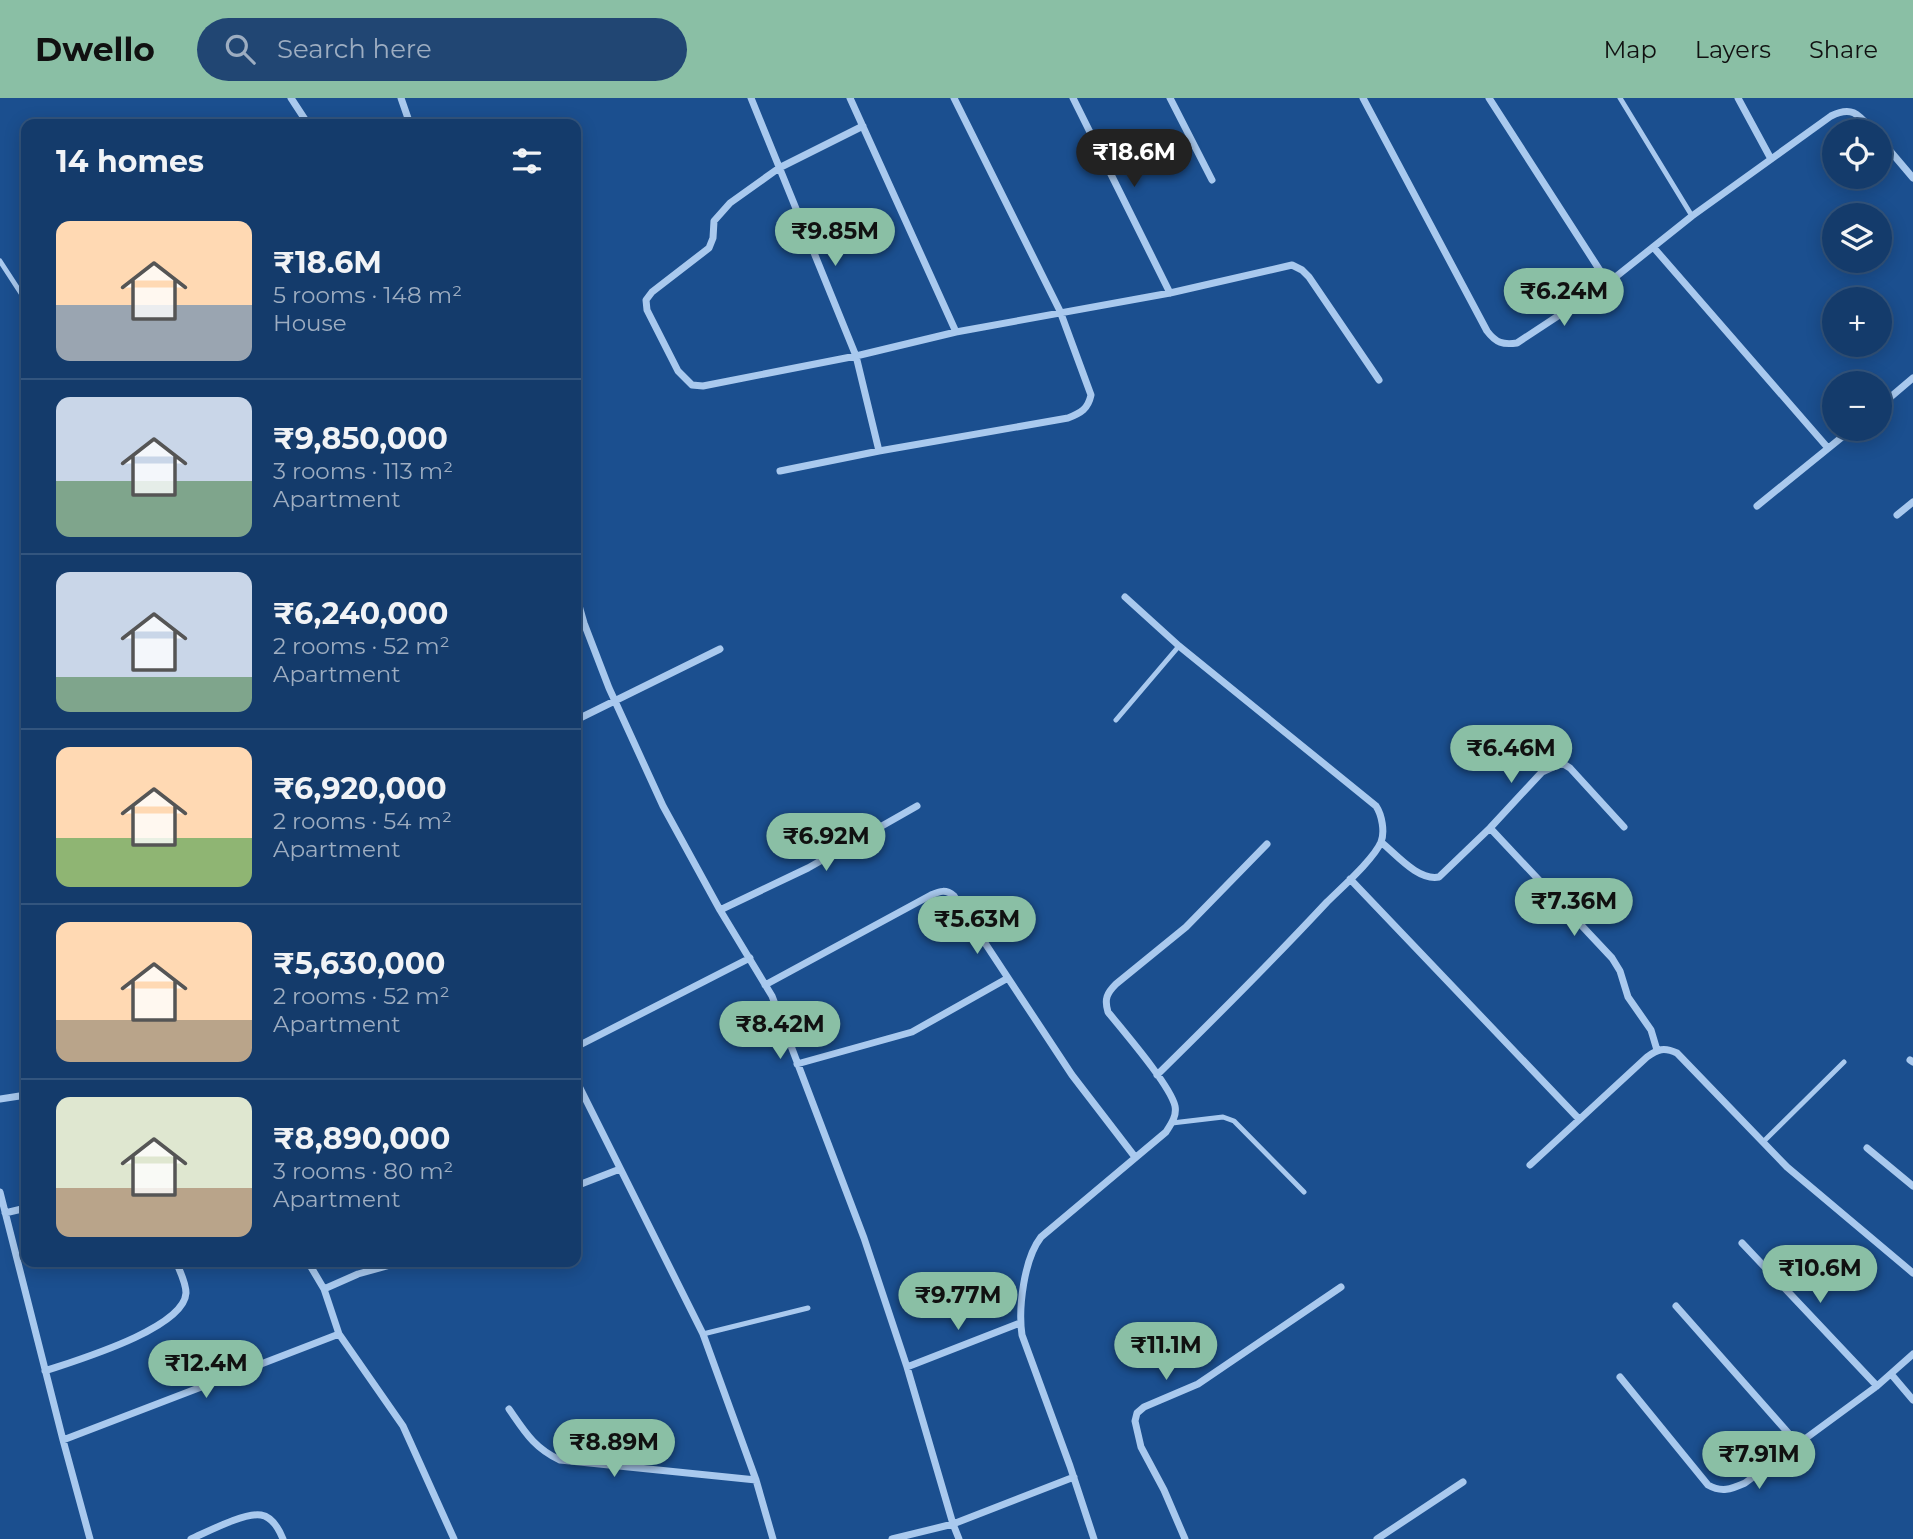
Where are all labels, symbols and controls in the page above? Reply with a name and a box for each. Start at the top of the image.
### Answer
search box [197,18,687,81]
text: Dwello [35,29,155,69]
icon: search [221,30,259,68]
text: Search here [277,33,432,65]
text: Map [1603,35,1657,64]
text: Layers [1695,35,1771,64]
text: Share [1809,35,1878,64]
map controls [1822,119,1892,441]
button: locate [1822,119,1892,189]
pin: ₹18.6M [1077,130,1191,189]
text: ₹18.6M [1092,138,1176,166]
icon: filters [508,142,546,180]
text: 14 homes [56,143,204,180]
button: layers [1822,203,1892,273]
pin: ₹9.85M [778,208,892,268]
text: ₹9.85M [791,217,879,245]
text: ₹18.6M [273,244,382,281]
icon: home [112,249,196,333]
pin: ₹6.24M [1507,268,1621,328]
text: ₹6.24M [1520,277,1608,305]
text: 5 rooms · 148 m² [273,281,462,309]
button: + [1822,287,1892,357]
text: House [273,309,347,337]
button: − [1822,371,1892,441]
text: ₹9,850,000 [273,420,448,457]
icon: home [112,425,196,509]
text: 3 rooms · 113 m² [273,457,453,485]
text: Apartment [273,485,401,513]
text: ₹6,240,000 [273,595,448,632]
icon: home [112,600,196,684]
text: 2 rooms · 52 m² [273,632,450,660]
text: Apartment [273,660,401,688]
pin: ₹6.46M [1454,726,1568,785]
text: ₹6.46M [1466,734,1556,762]
text: ₹6,920,000 [273,770,447,807]
icon: home [112,775,196,859]
text: 2 rooms · 54 m² [273,807,452,835]
pin: ₹6.92M [769,814,883,873]
text: ₹6.92M [782,822,870,850]
text: Apartment [273,835,401,863]
pin: ₹7.36M [1517,878,1631,938]
text: ₹7.36M [1531,887,1617,915]
pin: ₹5.63M [920,896,1034,956]
text: ₹5.63M [934,905,1020,933]
text: ₹5,630,000 [273,945,445,982]
icon: home [112,950,196,1034]
text: 2 rooms · 52 m² [273,982,450,1010]
pin: ₹8.42M [723,1002,837,1061]
text: Apartment [273,1010,401,1038]
text: ₹8.42M [735,1010,825,1038]
text: ₹8,890,000 [273,1120,450,1157]
icon: home [112,1125,196,1209]
text: 3 rooms · 80 m² [273,1157,453,1185]
text: Apartment [273,1185,401,1213]
pin: ₹10.6M [1763,1246,1877,1305]
text: ₹10.6M [1778,1254,1862,1282]
pin: ₹9.77M [901,1272,1015,1332]
text: ₹9.77M [914,1281,1002,1309]
pin: ₹11.1M [1109,1322,1223,1382]
text: ₹11.1M [1130,1331,1202,1359]
pin: ₹12.4M [149,1340,263,1400]
text: ₹12.4M [164,1349,248,1377]
pin: ₹8.89M [557,1420,671,1479]
text: ₹8.89M [569,1428,659,1456]
pin: ₹7.91M [1702,1432,1816,1491]
text: ₹7.91M [1718,1440,1800,1468]

